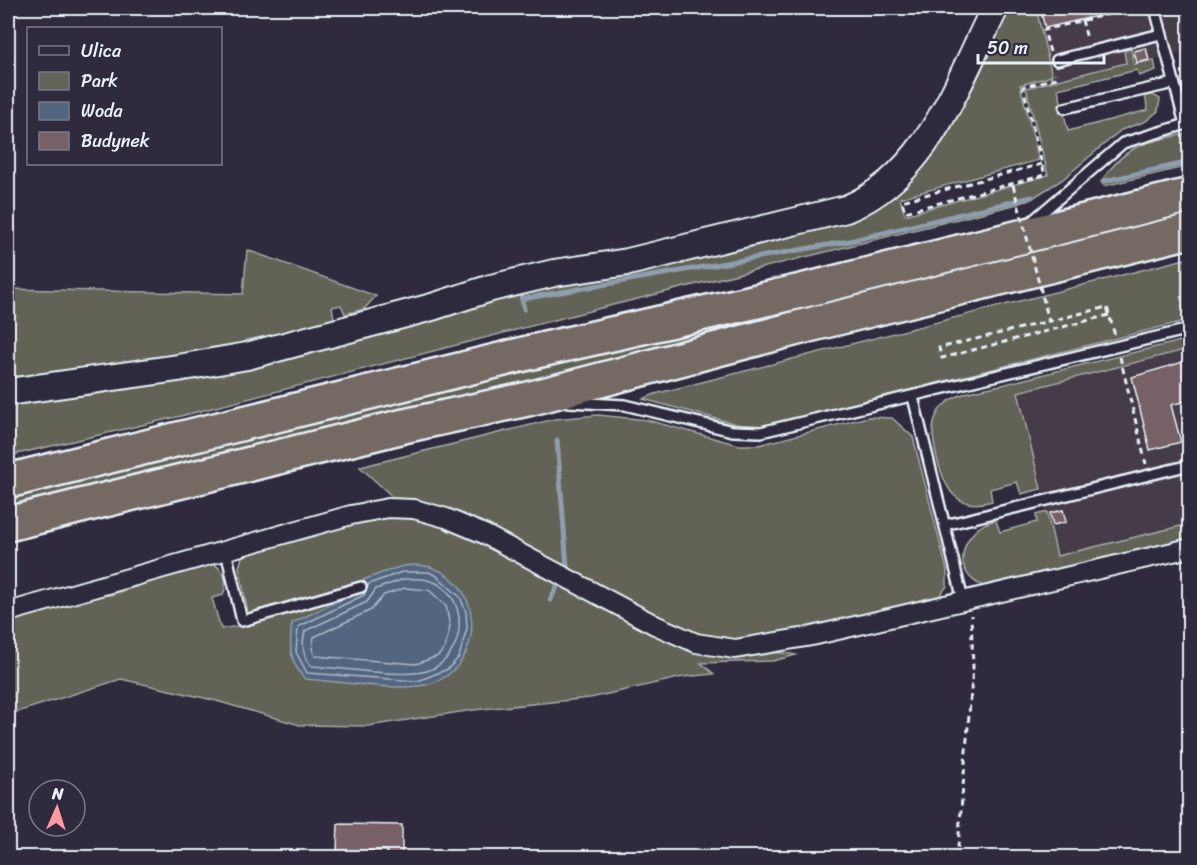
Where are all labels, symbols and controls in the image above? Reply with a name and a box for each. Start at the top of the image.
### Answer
legend [27,27,222,165]
scale bar [978,27,1104,65]
text: 50 m [987,32,1028,64]
text: Ulica [81,35,122,67]
text: Park [81,65,118,97]
text: Woda [81,95,124,127]
text: Budynek [81,125,150,157]
north arrow [27,778,87,838]
text: N [50,779,65,808]

